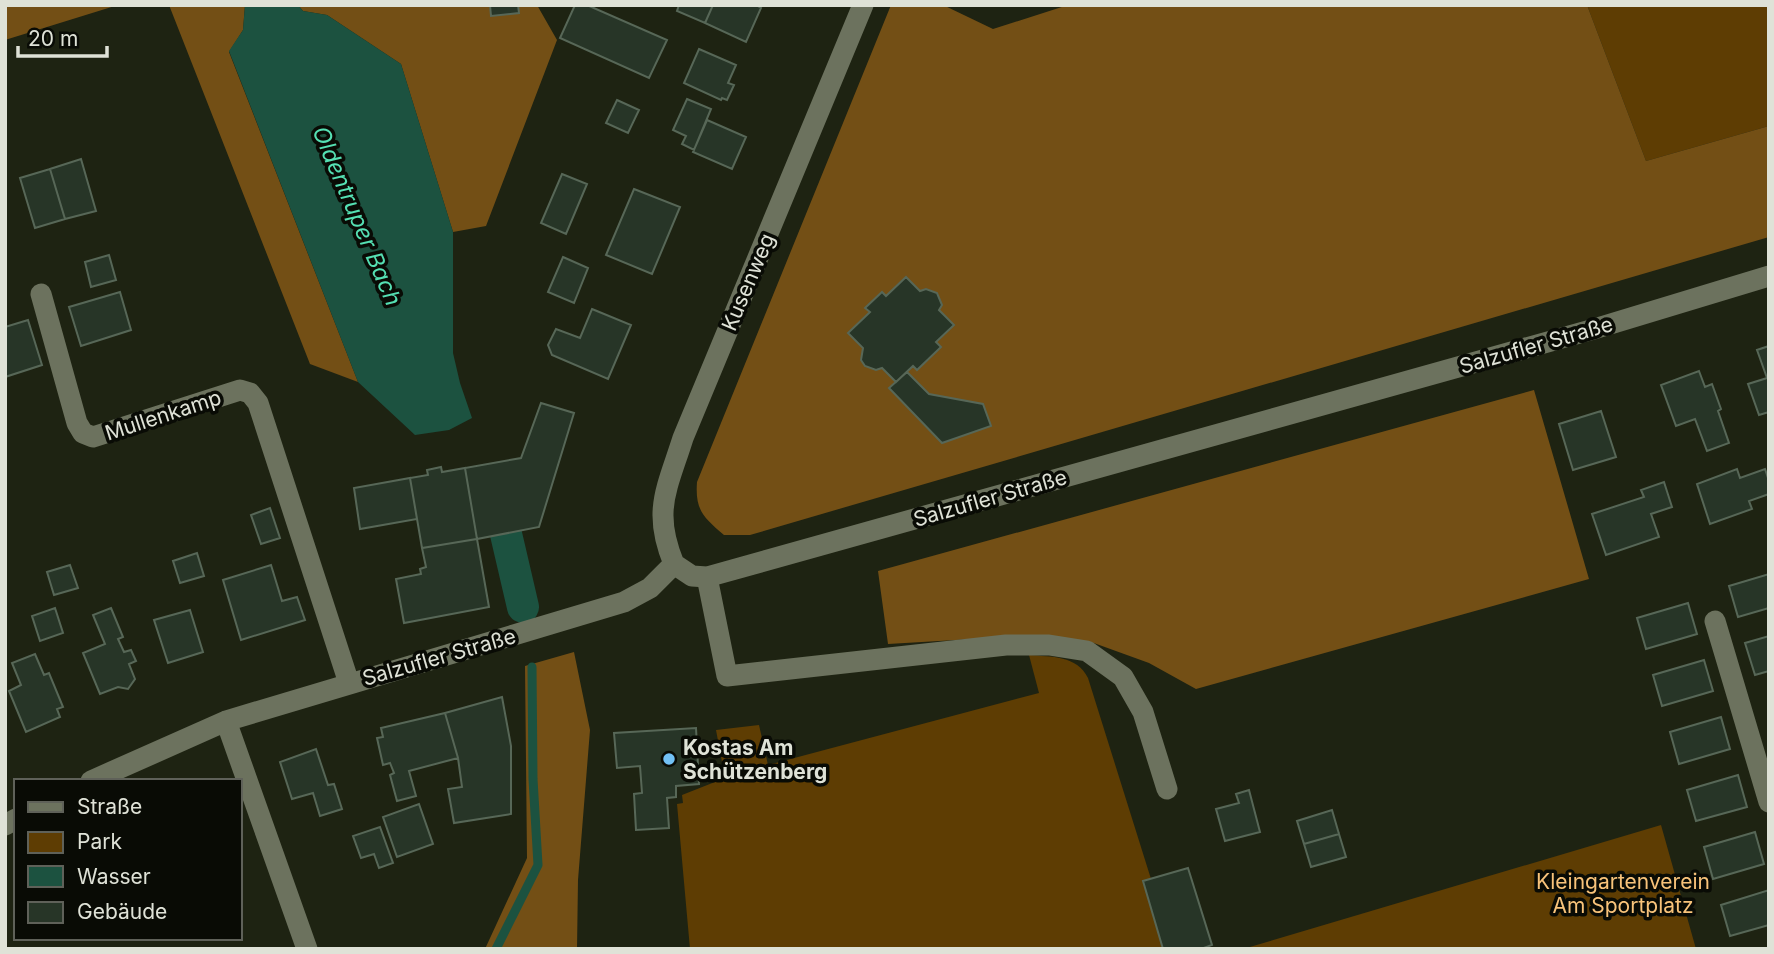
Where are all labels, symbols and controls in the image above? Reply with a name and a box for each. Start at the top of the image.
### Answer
scale bar [18,14,107,58]
text: 20 m [28,26,78,51]
water label: Oldentruper Bach [307,122,407,310]
street label: Kusenweg [716,229,780,335]
street label: Salzufler Straße [1456,311,1616,379]
street label: Mullenkamp [102,384,224,446]
street label: Salzufler Straße [910,464,1070,532]
street label: Salzufler Straße [359,623,519,691]
place label: Kostas Am Schützenberg [683,735,827,784]
marker: Kostas Am Schützenberg [661,751,677,767]
legend [14,779,242,940]
text: Straße [77,794,142,819]
text: Park [77,829,122,854]
text: Wasser [77,864,151,889]
park label: Kleingartenverein Am Sportplatz [1536,869,1710,918]
text: Gebäude [77,899,167,924]

